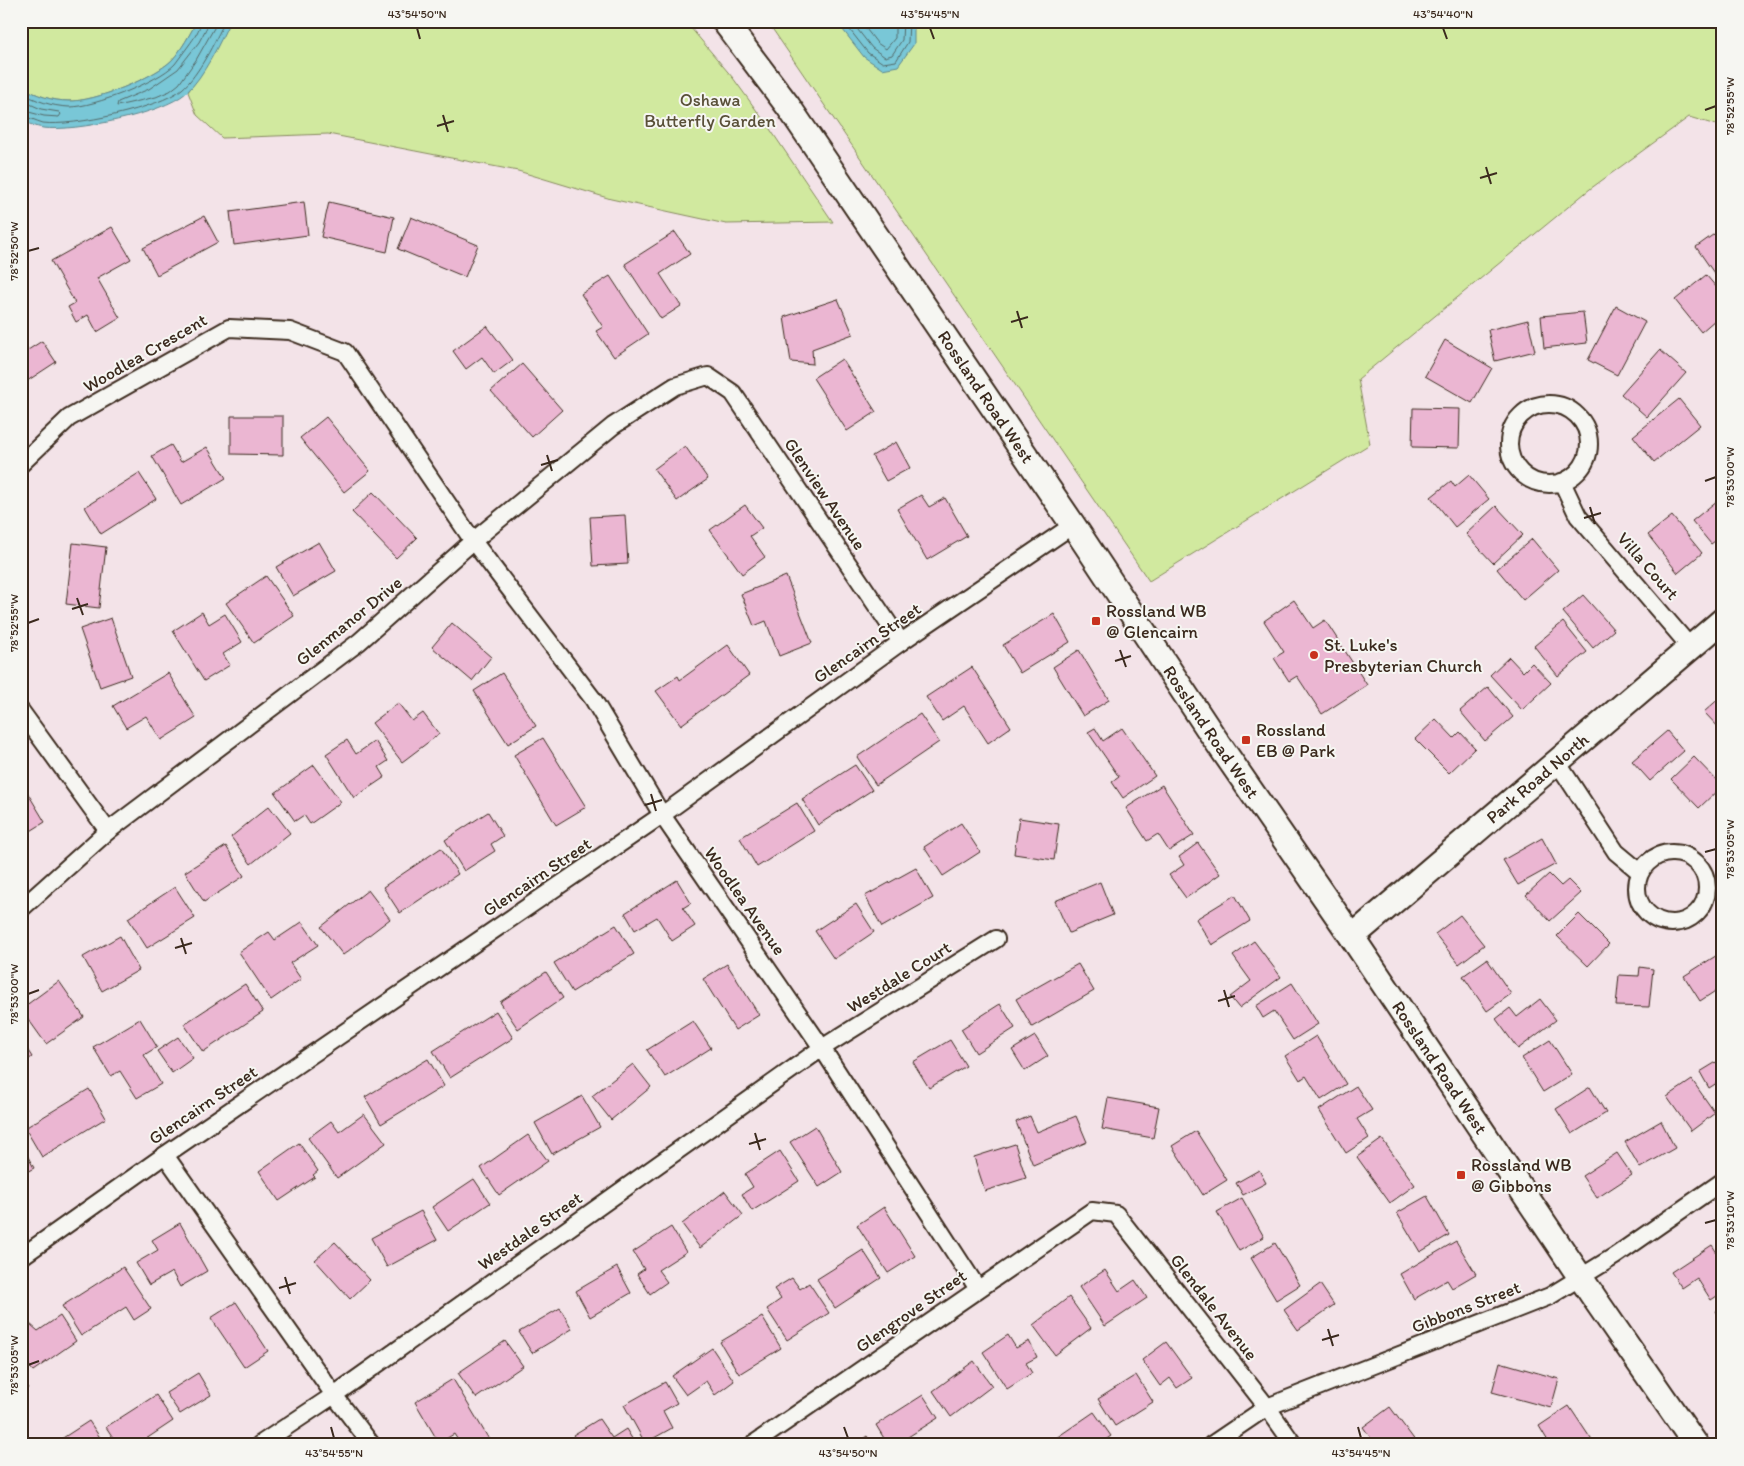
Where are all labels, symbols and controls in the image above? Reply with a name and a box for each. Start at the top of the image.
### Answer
text: 43°54'50"N [387,7,447,21]
text: 43°54'45"N [900,7,960,21]
text: 43°54'40"N [1413,7,1473,21]
text: 78°52'55"W [1723,77,1737,135]
park label: Oshawa Butterfly Garden [644,89,776,132]
text: 78°52'50"W [7,221,21,281]
street label: Woodlea Crescent [79,309,211,397]
street label: Rossland Road West [933,326,1039,468]
street label: Glenview Avenue [779,434,871,554]
text: 78°53'00"W [1723,447,1737,507]
street label: Villa Court [1613,528,1684,605]
street label: Glenmanor Drive [291,571,407,671]
text: 78°52'55"W [7,594,21,652]
street label: Glencairn Street [809,598,925,688]
place label: Rossland WB @ Glencairn [1106,600,1207,643]
marker: Rossland WB @ Glencairn [1090,615,1102,627]
place label: St. Luke's Presbyterian Church [1324,634,1482,677]
marker: St. Luke's Presbyterian Church [1308,649,1320,661]
street label: Rossland Road West [1158,661,1264,803]
place label: Rossland EB @ Park [1256,719,1335,762]
street label: Park Road North [1482,728,1594,828]
marker: Rossland EB @ Park [1240,734,1252,746]
text: 78°53'05"W [1723,819,1737,879]
street label: Glencairn Street [479,832,596,921]
street label: Woodlea Avenue [699,842,791,960]
street label: Westdale Court [843,936,955,1018]
text: 78°53'00"W [7,964,21,1024]
street label: Rossland Road West [1387,997,1492,1139]
street label: Glencairn Street [145,1060,262,1149]
place label: Rossland WB @ Gibbons [1471,1154,1572,1197]
marker: Rossland WB @ Gibbons [1455,1169,1467,1181]
street label: Westdale Street [474,1187,587,1275]
text: 78°53'10"W [1723,1191,1737,1249]
street label: Glendale Avenue [1166,1249,1262,1365]
street label: Glengrove Street [851,1265,971,1357]
street label: Gibbons Street [1408,1276,1524,1338]
text: 78°53'05"W [7,1335,21,1395]
text: 43°54'55"N [305,1446,363,1460]
text: 43°54'50"N [818,1446,878,1460]
text: 43°54'45"N [1331,1446,1391,1460]

